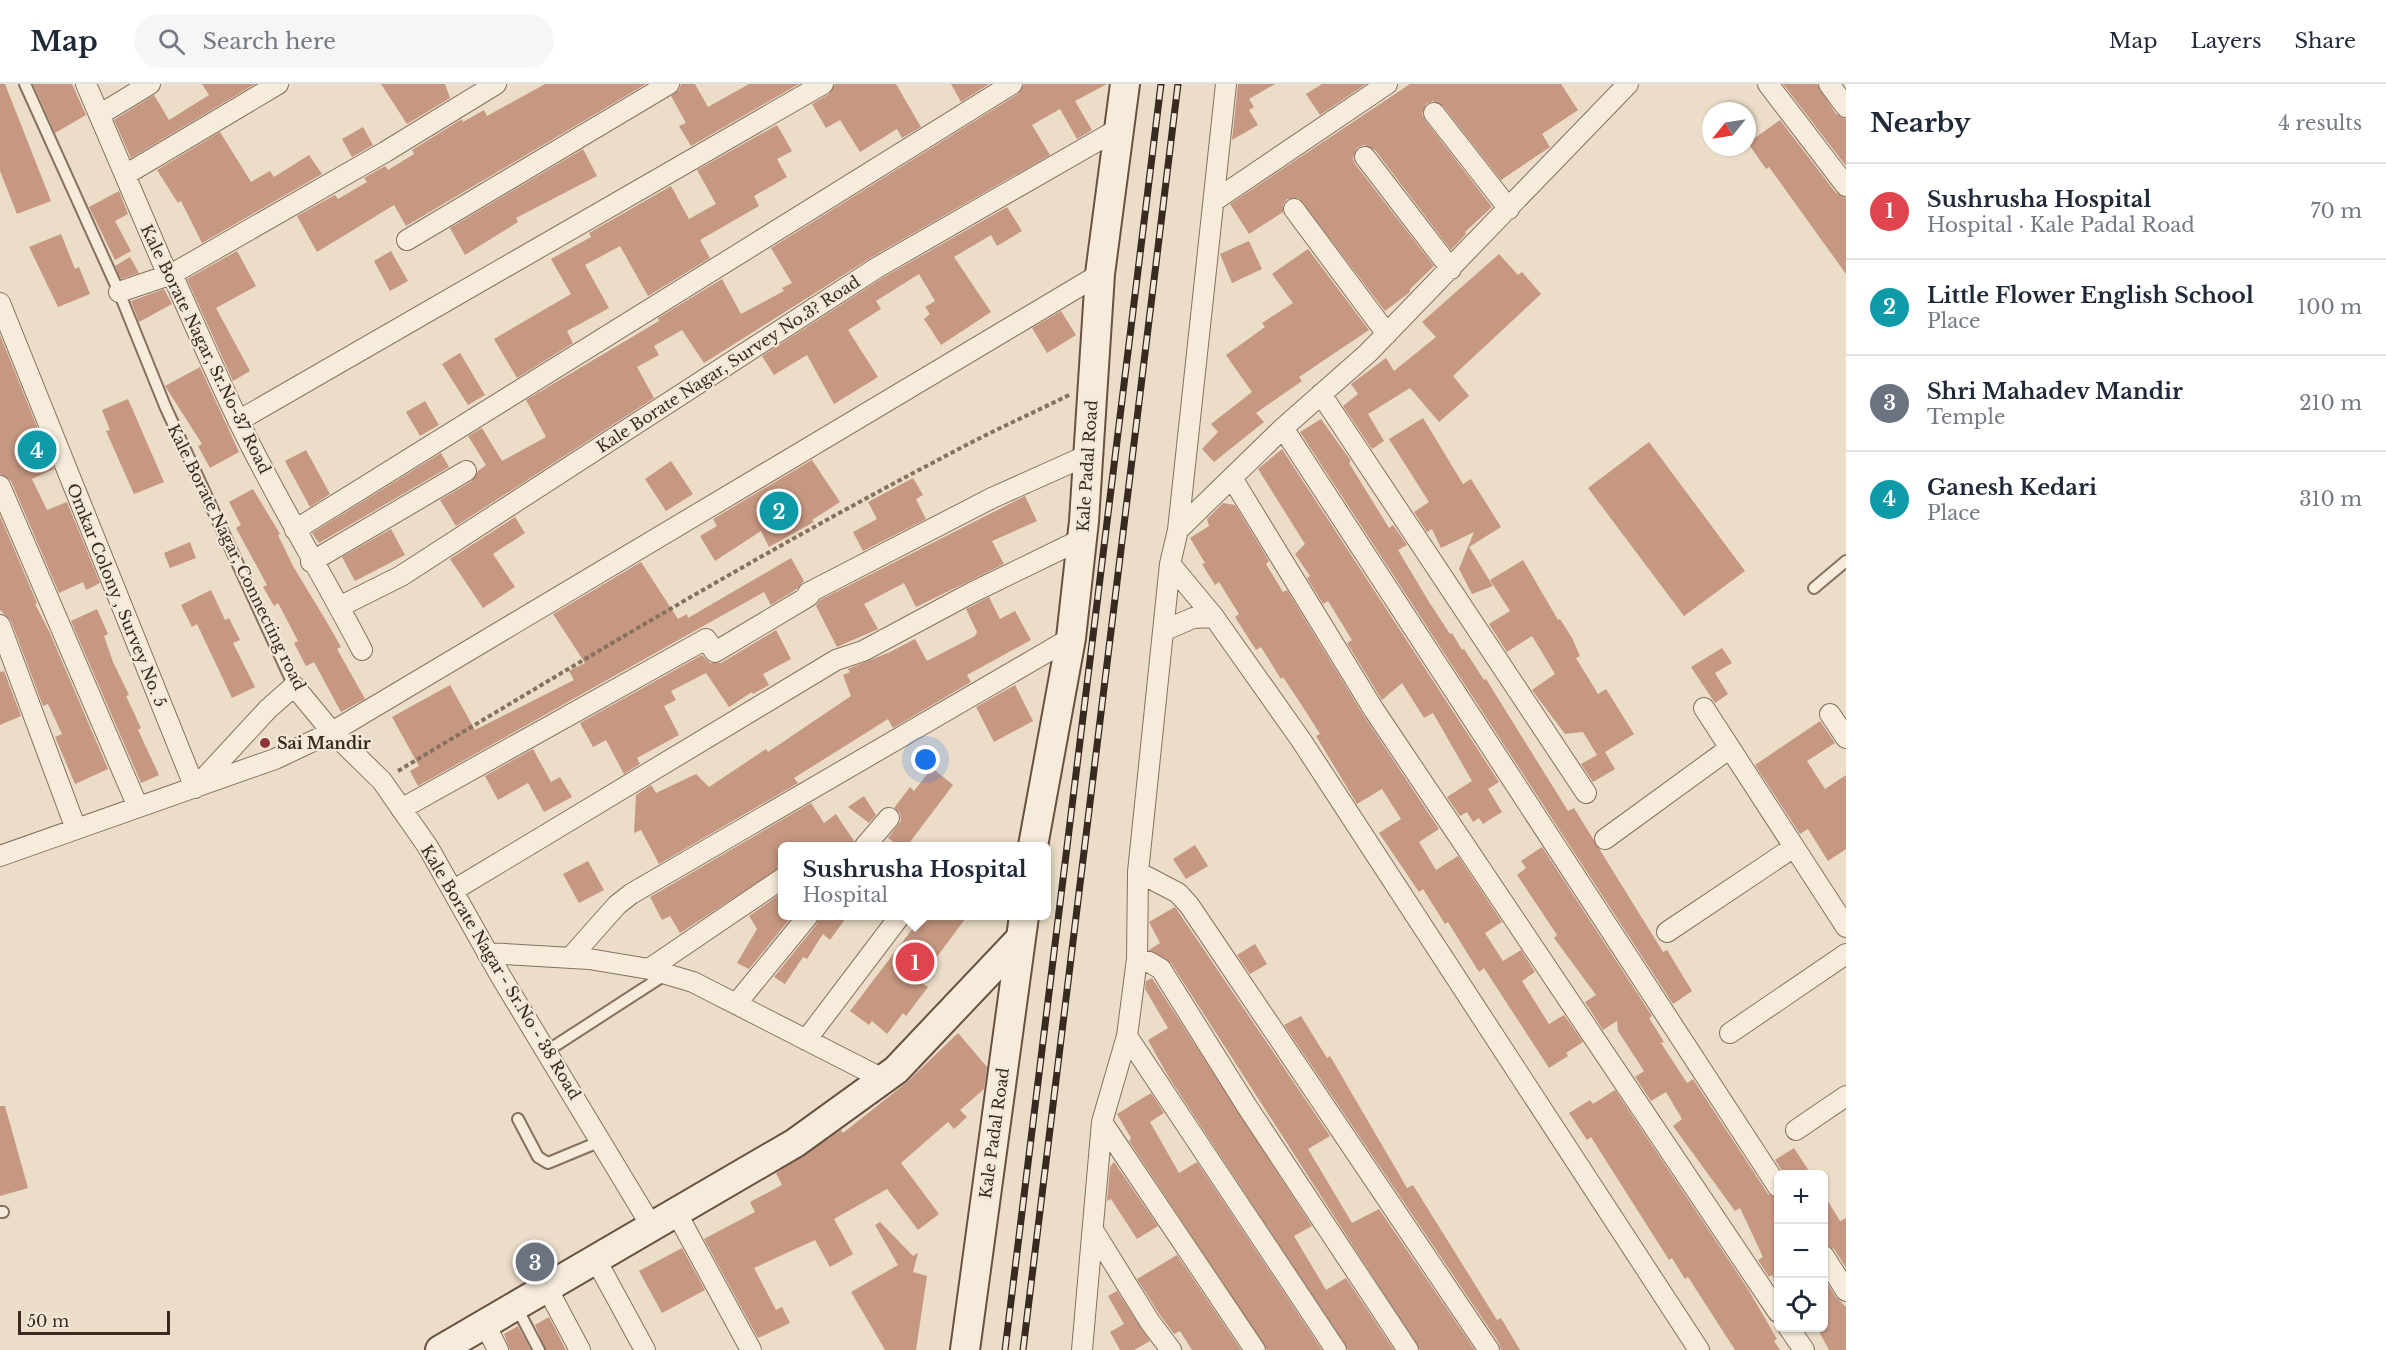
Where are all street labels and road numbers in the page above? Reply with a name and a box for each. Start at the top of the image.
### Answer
street label: Kale Borate Nagar, Sr.No-37 Road [137,221,275,477]
street label: Kale Borate Nagar, Survey No.3? Road [593,271,864,457]
street label: Kale Padal Road [1072,399,1102,533]
street label: Kale Borate Nagar, Connecting road [164,421,310,694]
street label: Omkar Colony , Survey No. 5 [63,480,171,710]
street label: Kale Borate Nagar - Sr.No - 38 Road [417,841,585,1103]
street label: Kale Padal Road [975,1066,1013,1200]

